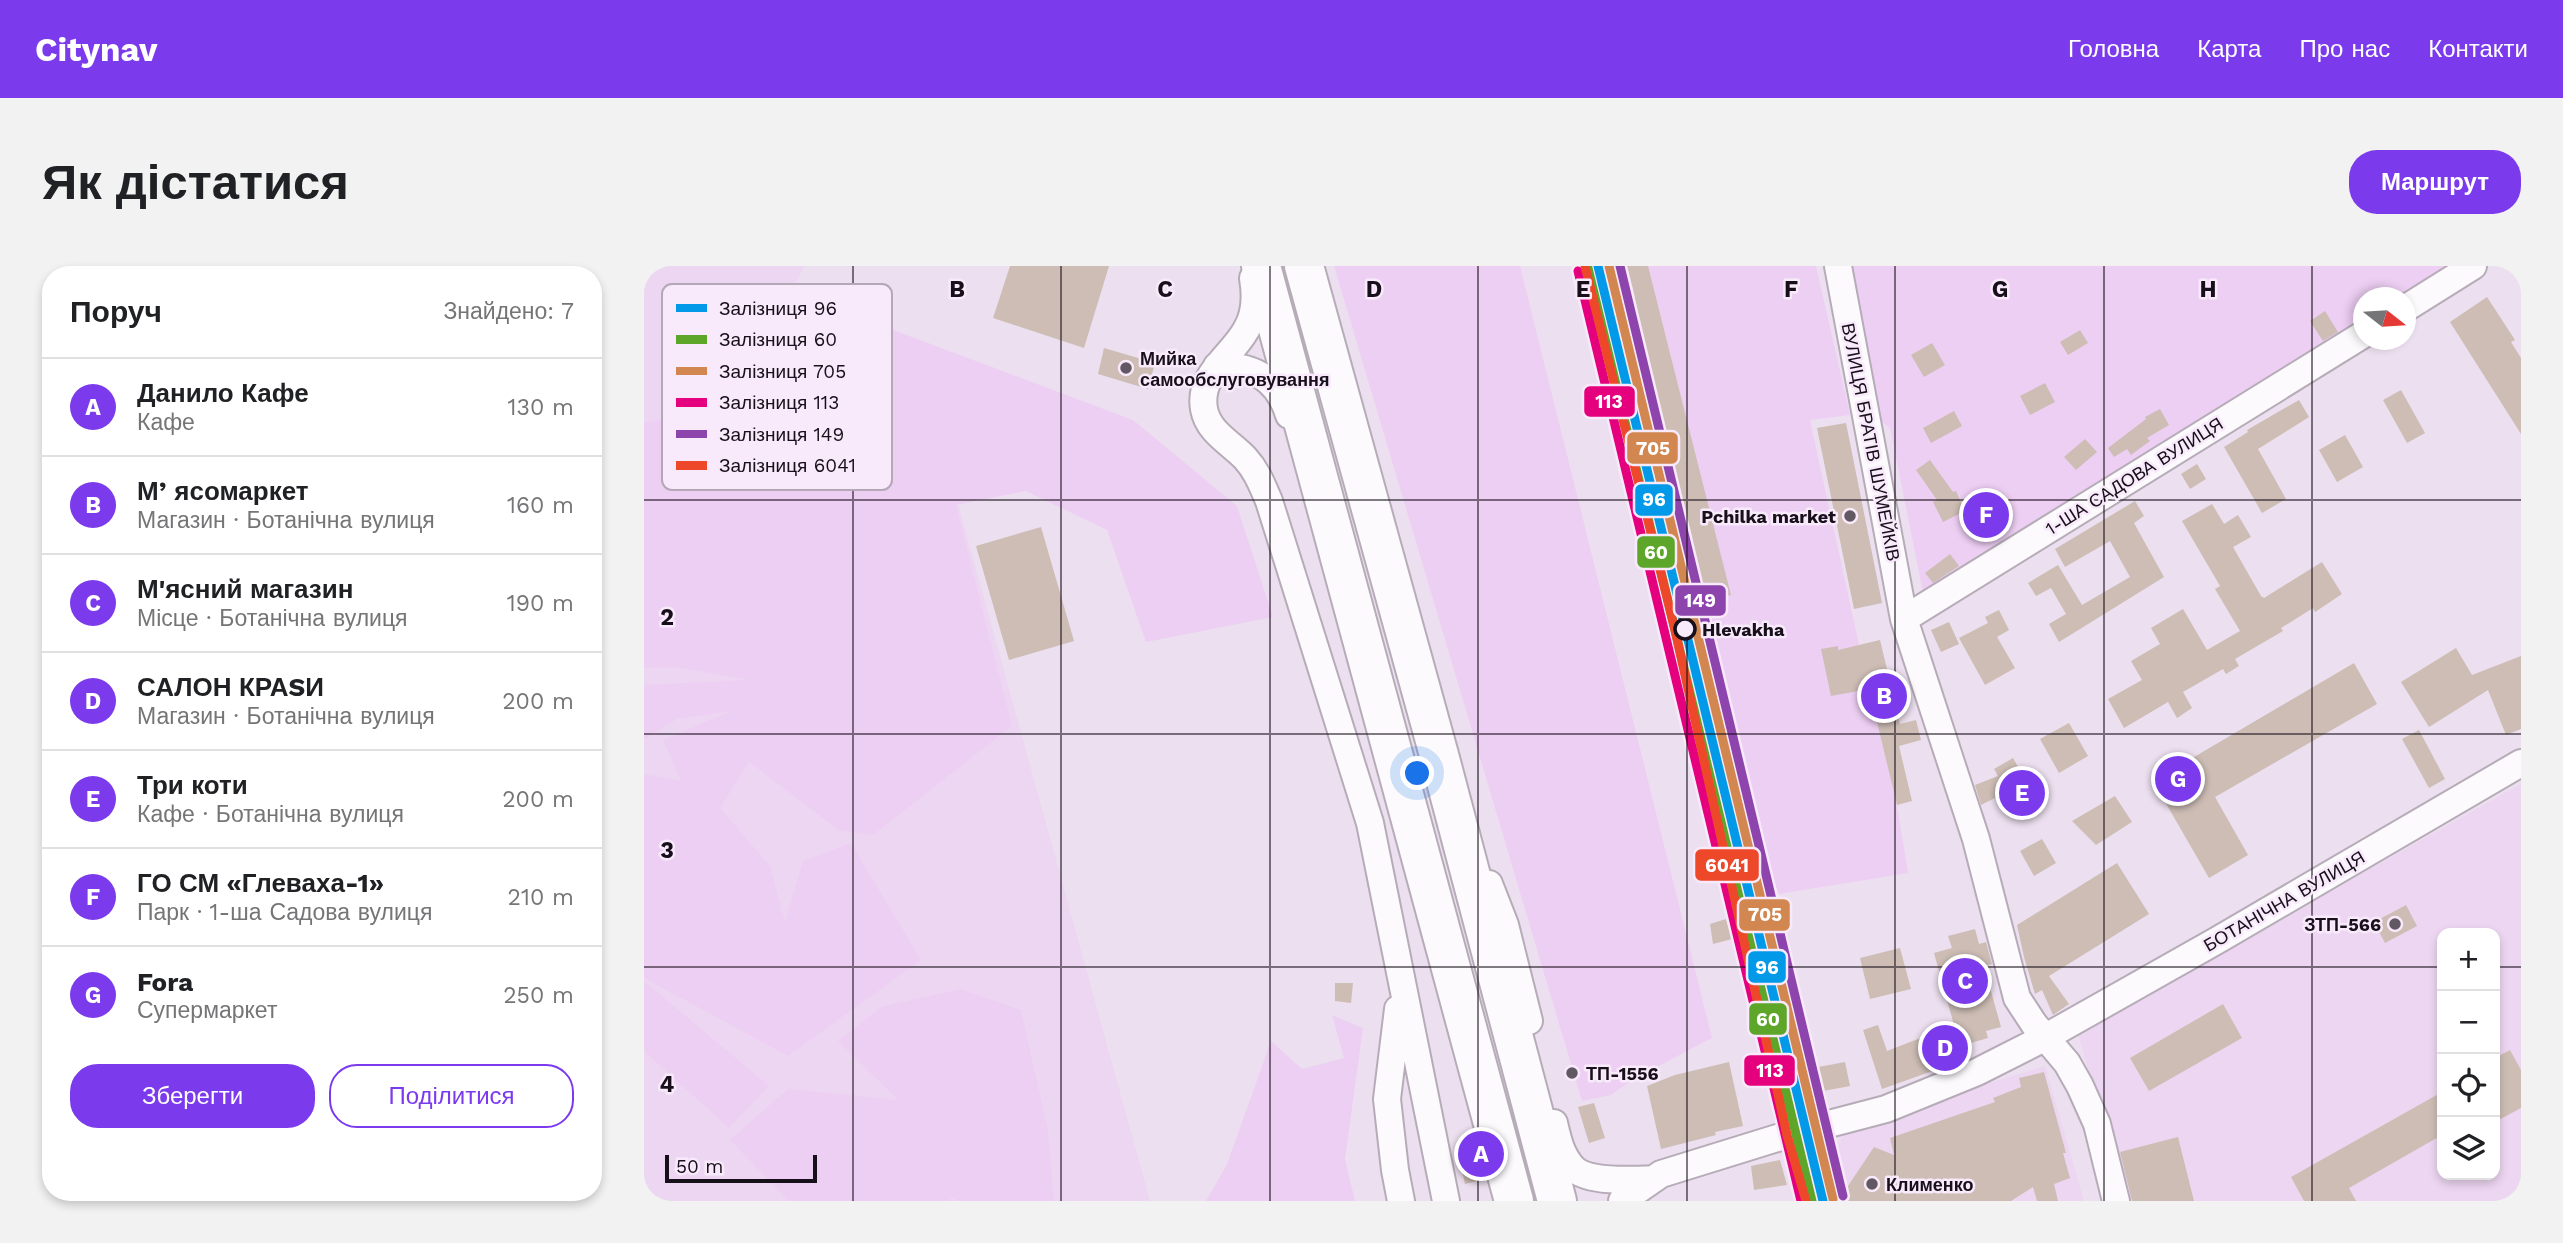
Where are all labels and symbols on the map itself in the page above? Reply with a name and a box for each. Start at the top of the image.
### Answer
text: B [949,276,965,303]
text: C [1157,276,1173,303]
text: D [1366,276,1382,303]
text: E [1576,276,1590,303]
text: F [1784,276,1798,303]
text: G [1992,276,2008,303]
text: H [2199,276,2217,303]
legend [662,284,892,490]
north arrow [2353,287,2416,350]
text: Залізниця 96 [719,297,837,320]
street label: ВУЛИЦЯ БРАТІВ ШУМЕЙКІВ [1838,321,1904,563]
text: Залізниця 60 [719,328,837,351]
place label: Мийка самообслуговування [1140,348,1329,390]
text: Залізниця 705 [719,360,846,383]
marker: Мийка самообслуговування [1118,360,1134,376]
line badge: 113 [1583,385,1636,418]
text: 113 [1595,390,1623,413]
text: Залізниця 113 [719,391,839,414]
street label: 1-ША САДОВА ВУЛИЦЯ [2041,413,2227,539]
text: Залізниця 149 [719,423,844,446]
line badge: 705 [1626,431,1679,465]
text: 705 [1636,437,1670,460]
text: Залізниця 6041 [719,454,856,477]
line badge: 96 [1634,483,1674,517]
text: 96 [1642,488,1666,511]
pin: F [1963,489,2009,541]
place label: Pchilka market [1701,506,1836,527]
marker: Pchilka market [1842,508,1858,524]
line badge: 60 [1636,535,1676,569]
text: 60 [1644,541,1668,564]
line badge: 149 [1674,584,1727,617]
text: 149 [1684,589,1716,612]
text: 2 [660,604,674,631]
marker: Hlevakha [1674,618,1696,640]
place label: Hlevakha [1702,619,1785,640]
pin: B [1861,670,1907,722]
pin: G [2155,753,2201,805]
your location [1400,756,1434,790]
pin: E [1999,767,2045,819]
text: 3 [660,837,674,864]
street label: БОТАНІЧНА ВУЛИЦЯ [2200,846,2368,956]
line badge: 6041 [1694,848,1760,882]
text: 6041 [1705,854,1749,877]
line badge: 705 [1738,898,1791,932]
text: 705 [1748,903,1782,926]
place label: ЗТП-566 [2304,914,2381,935]
marker: ЗТП-566 [2387,916,2403,932]
line badge: 96 [1747,950,1787,984]
pin: C [1942,955,1988,1007]
text: 96 [1755,956,1779,979]
line badge: 60 [1748,1002,1788,1036]
text: 60 [1756,1008,1780,1031]
pin: D [1922,1022,1968,1074]
line badge: 113 [1743,1054,1796,1087]
text: 113 [1756,1059,1784,1082]
place label: ТП-1556 [1586,1063,1659,1084]
marker: ТП-1556 [1564,1065,1580,1081]
text: 4 [660,1071,675,1098]
pin: A [1458,1128,1504,1180]
scale bar [665,1152,817,1184]
place label: Клименко [1886,1174,1973,1195]
marker: Клименко [1864,1176,1880,1192]

